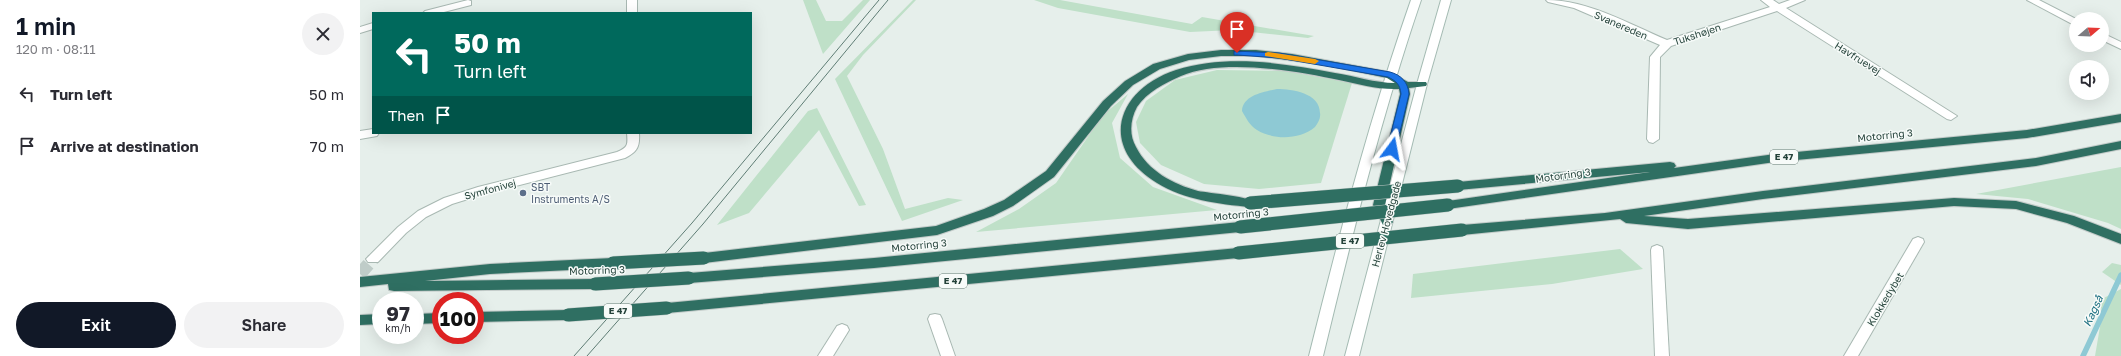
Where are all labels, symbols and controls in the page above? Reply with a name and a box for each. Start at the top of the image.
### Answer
street label: Svanereden [1592,8,1650,42]
text: 1 min [16,11,76,40]
pin [1220,12,1254,53]
north arrow [2069,12,2109,52]
map controls [2069,12,2109,100]
button: close [302,13,344,55]
icon: arrive [1226,18,1248,40]
street label: Tukshøjen [1672,21,1722,47]
text: 50 m [454,26,521,59]
icon: left [388,28,440,80]
street label: Havfruevej [1833,39,1883,77]
text: 120 m · 08:11 [16,41,96,57]
text: Turn left [454,60,527,82]
button: sound [2069,60,2109,100]
icon: left [16,83,38,105]
text: Turn left [50,85,112,103]
text: 50 m [309,85,344,103]
icon: arrive [432,104,454,126]
text: Then [388,106,424,124]
street label: Motorring 3 [1857,126,1913,144]
position arrow [1371,128,1413,170]
icon: arrive [16,135,38,157]
text: Arrive at destination [50,137,199,155]
text: 70 m [310,137,344,155]
road number: E 47 [1770,150,1798,164]
street label: Motorring 3 [1535,165,1592,185]
street label: Symfonivej [463,176,517,202]
street label: Herlev Hovedgade [1369,179,1403,268]
place label: SBT Instruments A/S [531,181,610,205]
marker: SBT Instruments A/S [518,188,528,198]
street label: Motorring 3 [1213,205,1269,223]
road number: E 47 [1336,234,1364,248]
street label: Motorring 3 [891,236,947,254]
street label: Motorring 3 [569,263,625,277]
street label: Klokkedybet [1864,270,1906,328]
road number: E 47 [939,274,967,288]
speed limit sign: 100 [432,292,484,344]
water label: Kagså [2080,293,2107,329]
text: 97 [386,301,410,325]
button: Exit [16,302,176,348]
button: Share [184,302,344,348]
road number: E 47 [604,304,632,318]
text: km/h [385,322,411,334]

